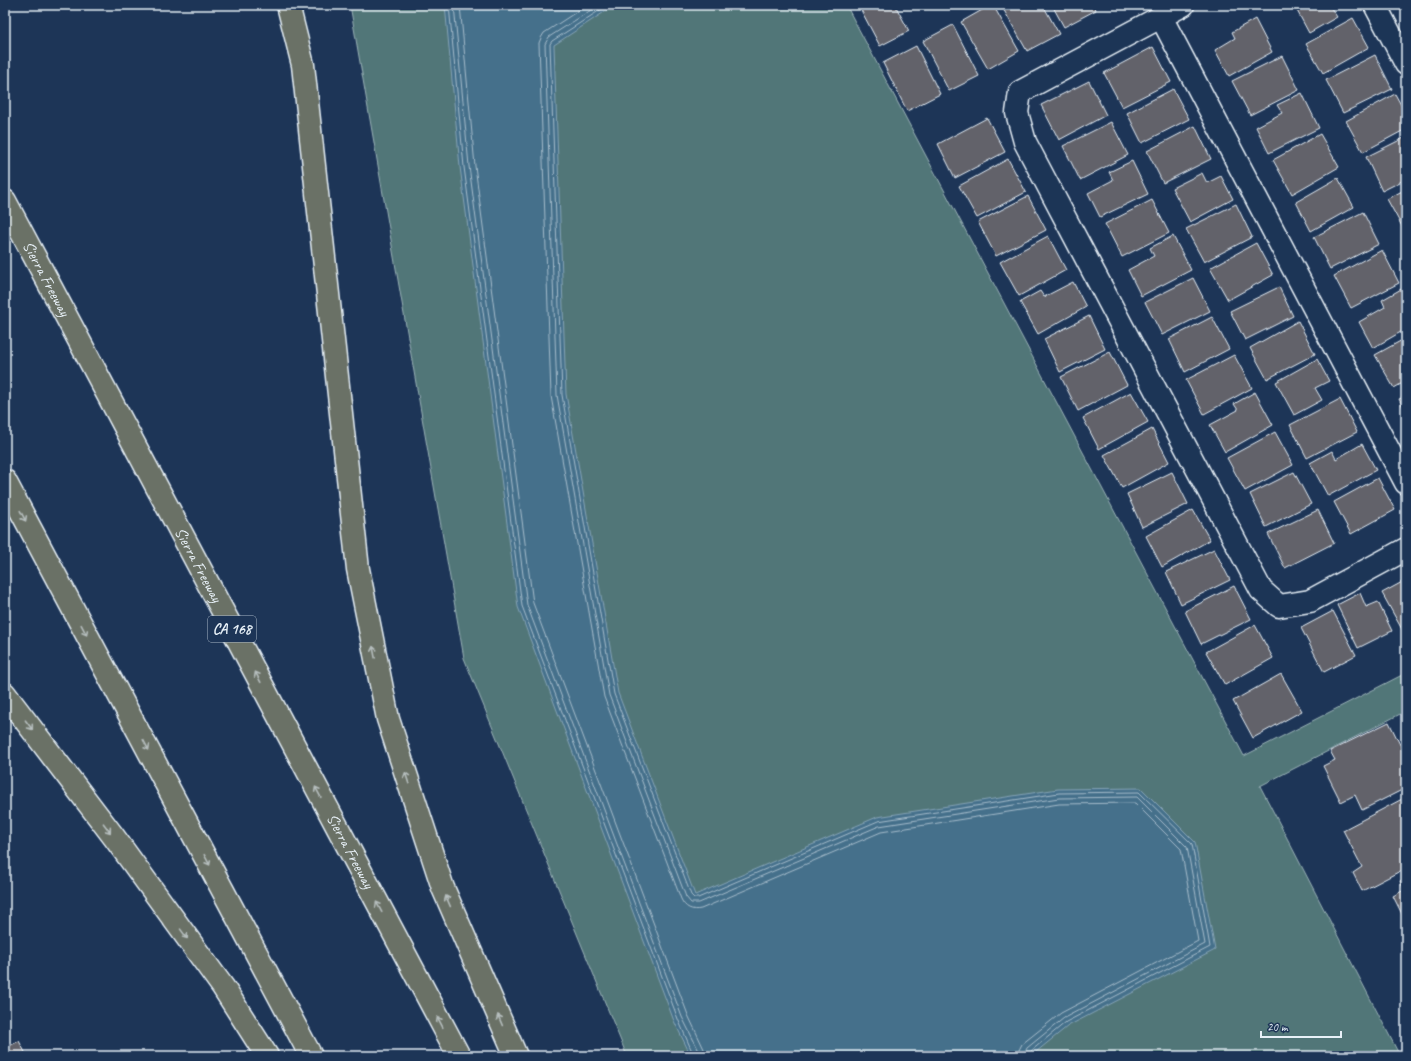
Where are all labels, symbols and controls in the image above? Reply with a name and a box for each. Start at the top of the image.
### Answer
street label: Sierra Freeway [18,238,75,321]
one-way arrow [20,509,28,521]
street label: Sierra Freeway [170,524,227,607]
road number: CA 168 [208,616,256,642]
one-way arrow [81,624,89,636]
one-way arrow [370,646,378,659]
one-way arrow [253,671,261,683]
one-way arrow [24,719,33,730]
one-way arrow [142,739,150,751]
one-way arrow [403,771,410,784]
one-way arrow [314,786,322,798]
street label: Sierra Freeway [322,810,379,893]
one-way arrow [103,823,112,834]
one-way arrow [203,854,211,866]
one-way arrow [444,895,452,907]
one-way arrow [375,901,383,913]
one-way arrow [180,928,188,939]
scale bar [1261,1013,1341,1039]
one-way arrow [496,1015,503,1027]
one-way arrow [436,1016,444,1028]
text: 20 m [1267,1019,1289,1035]

